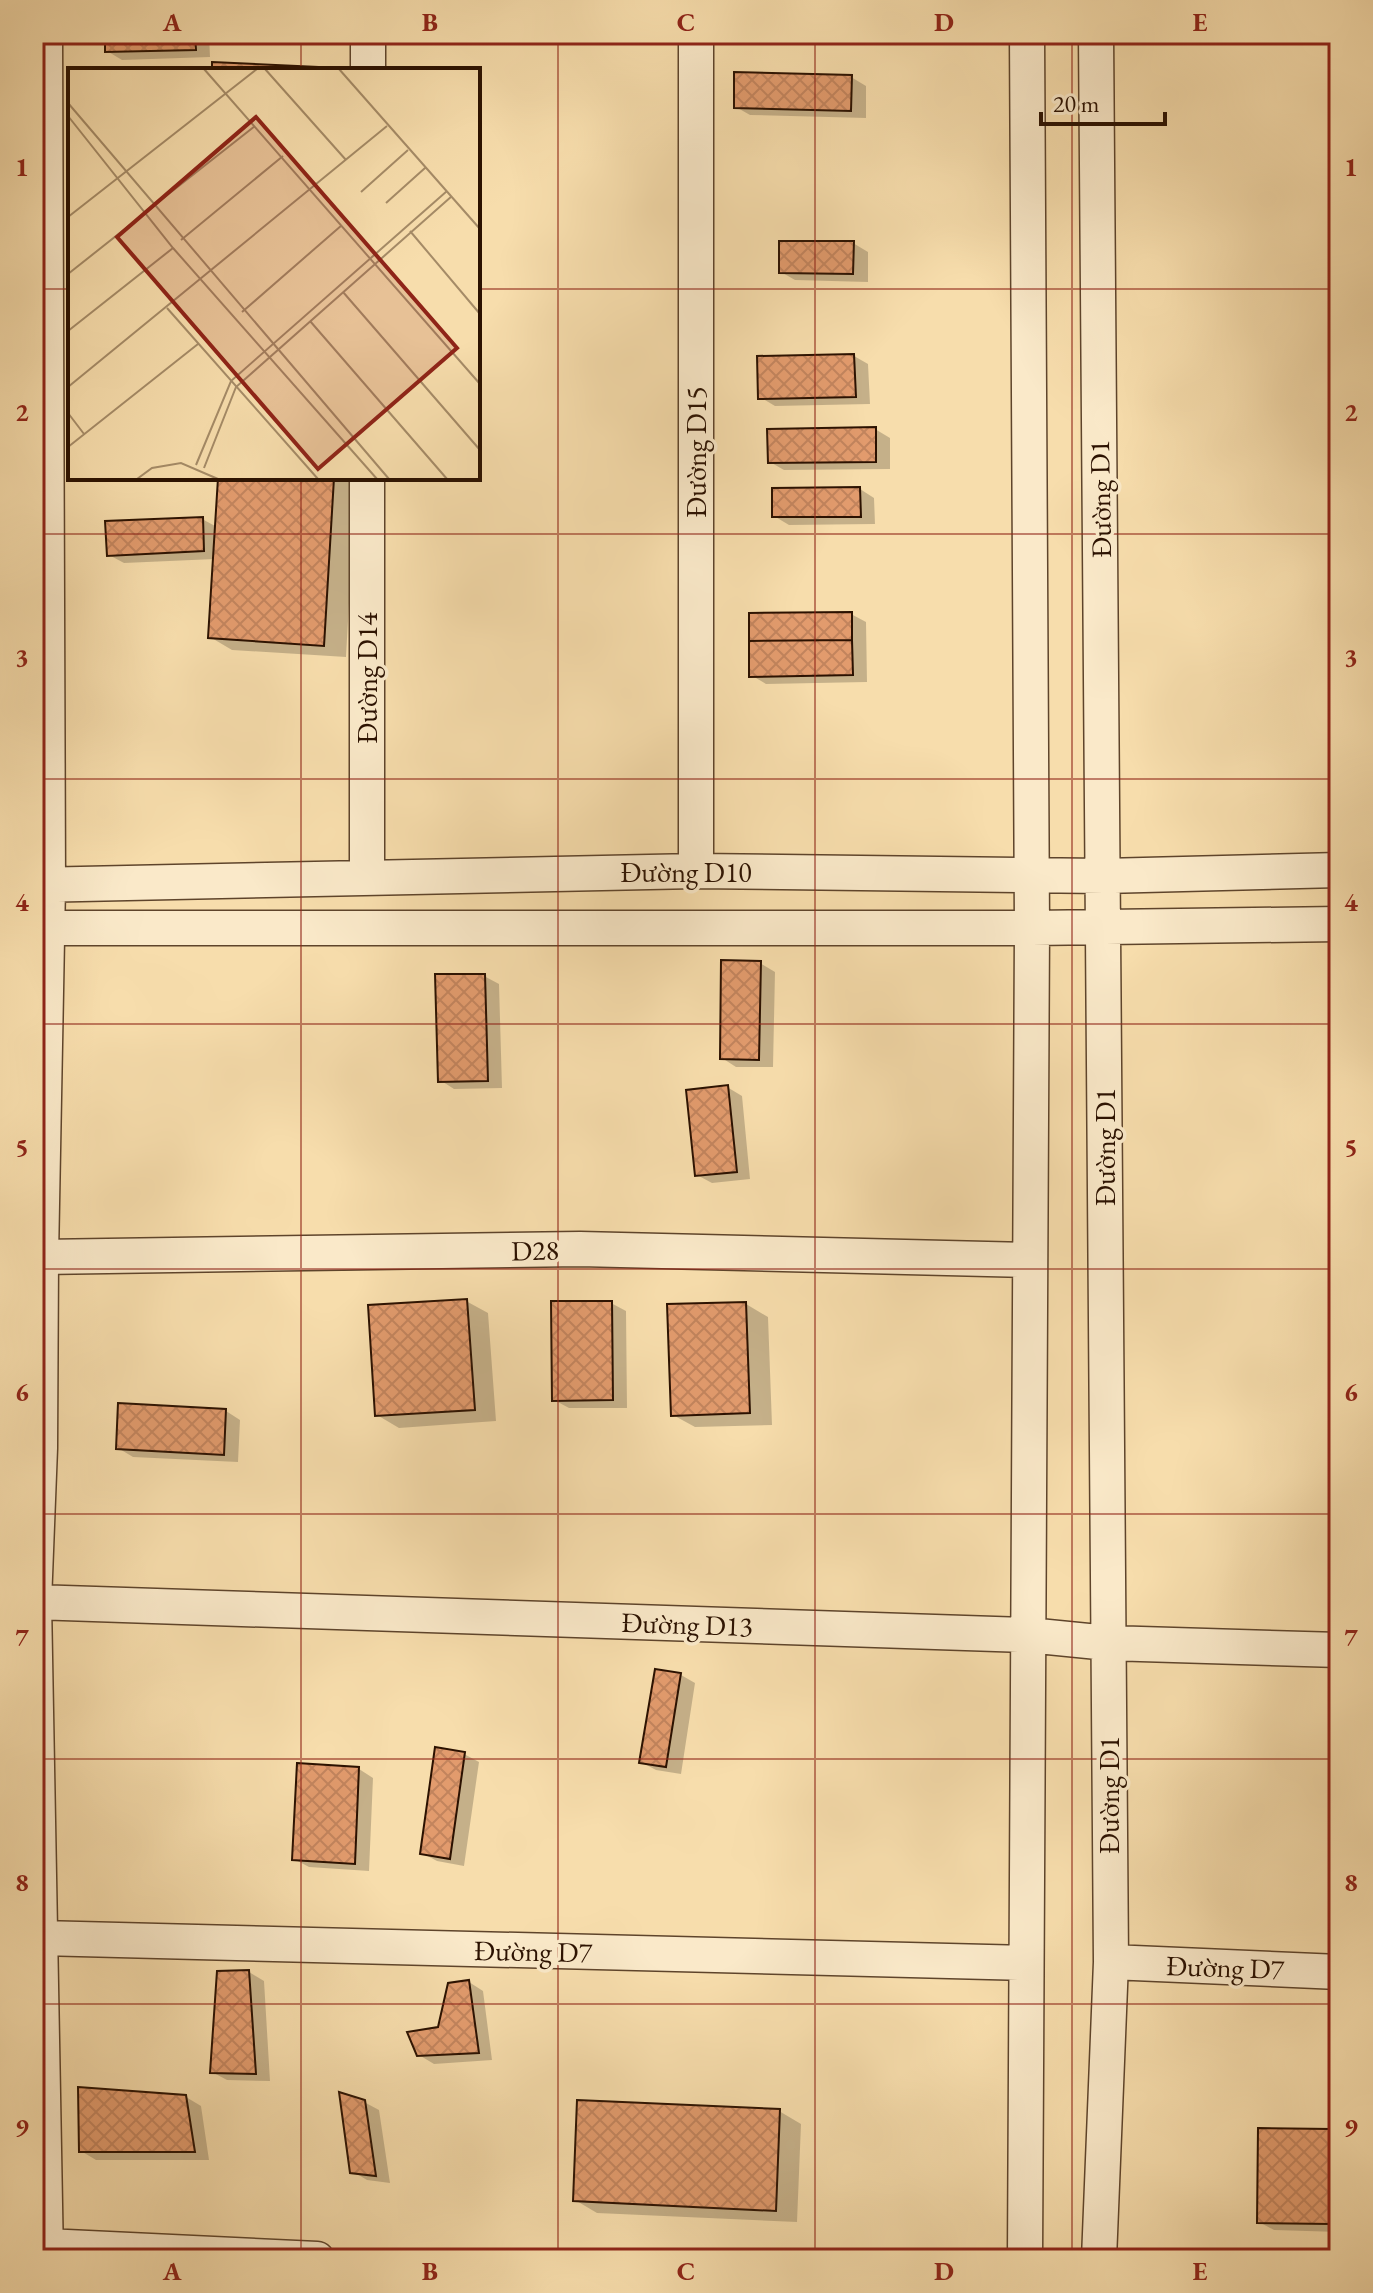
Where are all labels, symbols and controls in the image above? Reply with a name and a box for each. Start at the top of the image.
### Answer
text: A [162,5,182,39]
text: B [422,5,438,39]
text: C [677,5,695,39]
text: D [934,5,954,39]
text: E [1193,5,1208,39]
inset map [68,68,480,480]
scale bar [1041,76,1165,126]
text: 20 m [1053,88,1100,119]
text: 1 [15,150,29,184]
text: 1 [1344,150,1358,184]
street label: Đường D15 [678,386,714,518]
text: 2 [15,395,29,429]
text: 2 [1344,395,1358,429]
street label: Đường D1 [1081,440,1119,558]
street label: Đường D14 [349,612,385,744]
text: 3 [15,640,29,674]
text: 3 [1344,640,1358,674]
street label: Đường D10 [620,854,752,890]
text: 4 [15,885,29,919]
text: 4 [1344,885,1358,919]
street label: Đường D1 [1087,1088,1123,1206]
text: 5 [15,1130,29,1164]
text: 5 [1344,1130,1358,1164]
street label: D28 [511,1232,559,1268]
text: 6 [15,1375,29,1409]
text: 6 [1344,1375,1358,1409]
street label: Đường D13 [621,1604,753,1644]
text: 7 [15,1620,29,1654]
text: 7 [1344,1620,1358,1654]
street label: Đường D1 [1091,1736,1127,1854]
text: 8 [15,1865,29,1899]
text: 8 [1344,1865,1358,1899]
street label: Đường D7 [474,1932,593,1970]
street label: Đường D7 [1165,1947,1285,1987]
text: 9 [15,2110,29,2144]
text: 9 [1344,2110,1358,2144]
text: A [162,2254,182,2288]
text: B [422,2254,438,2288]
text: C [677,2254,695,2288]
text: D [934,2254,954,2288]
text: E [1193,2254,1208,2288]

